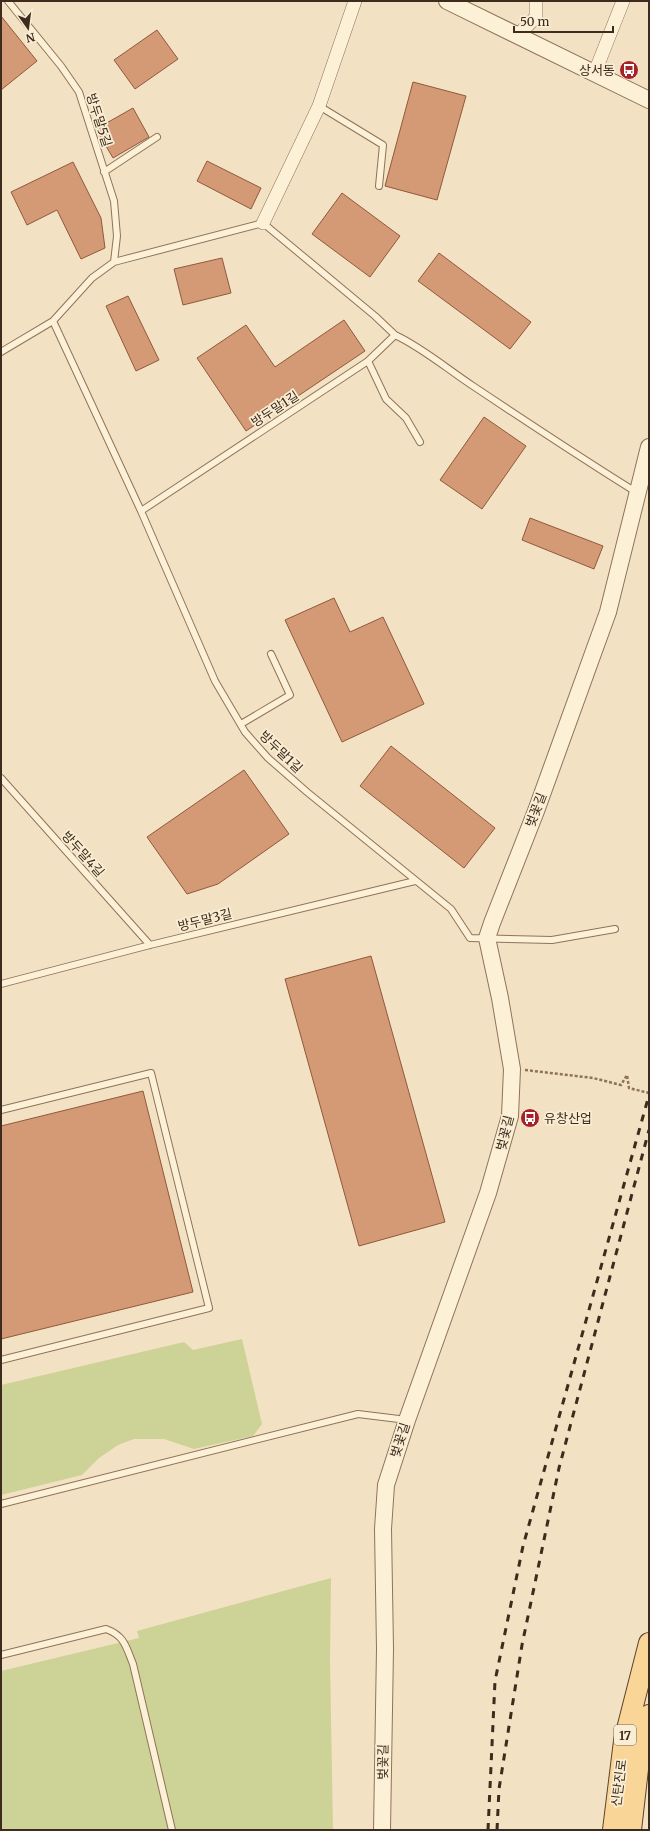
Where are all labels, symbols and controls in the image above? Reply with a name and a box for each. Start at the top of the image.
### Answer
north arrow [8,8,48,48]
scale bar [514,8,613,34]
text: 50 m [520,14,549,29]
text: N [24,30,36,46]
bus stop icon: 상서동 [618,59,640,81]
place label: 상서동 [579,62,615,79]
street label: 방두말5길 [82,91,116,149]
street label: 방두말1길 [248,387,302,431]
street label: 방두말1길 [256,727,306,777]
street label: 벚꽃길 [522,790,550,830]
street label: 방두말4길 [58,828,108,880]
street label: 방두말3길 [176,905,234,935]
bus stop icon: 유창산업 [519,1107,541,1129]
place label: 유창산업 [544,1110,592,1127]
street label: 벚꽃길 [492,1114,518,1152]
street label: 벚꽃길 [386,1420,414,1460]
road number: 17 [614,1725,636,1745]
street label: 벚꽃길 [374,1744,392,1780]
street label: 신탄진로 [608,1758,630,1808]

